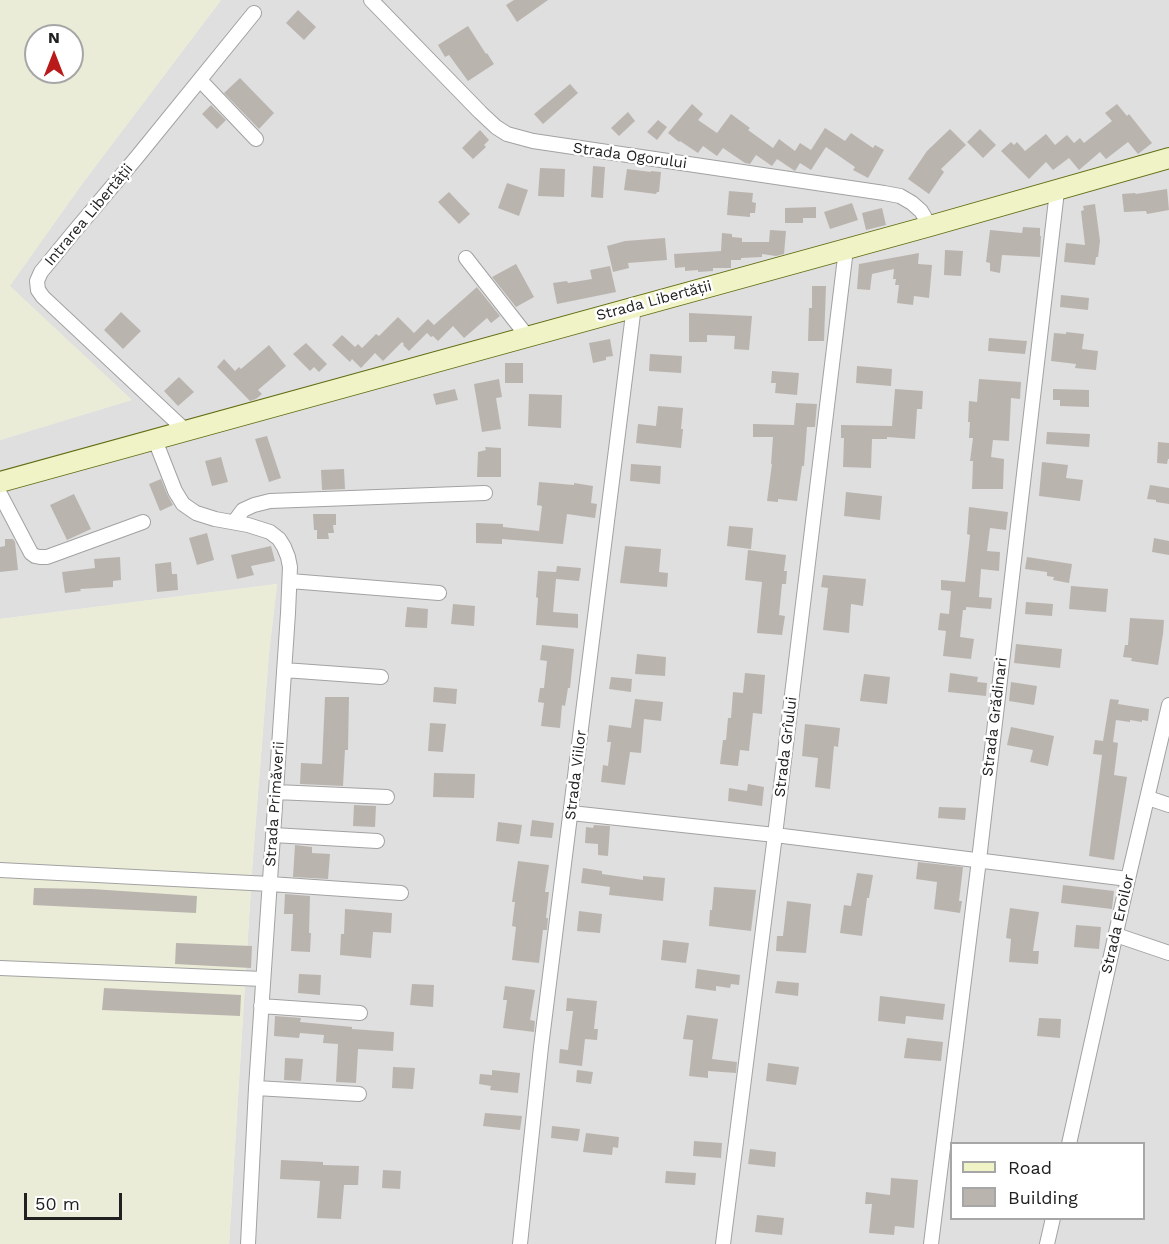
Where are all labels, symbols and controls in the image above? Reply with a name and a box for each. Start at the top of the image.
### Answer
north arrow [24,24,84,84]
text: N [48,28,60,47]
street label: Strada Ogorului [572,139,688,173]
street label: Intrarea Libertății [41,160,137,270]
street label: Strada Libertății [594,277,714,325]
street label: Strada Grădinari [979,656,1011,778]
street label: Strada Grîului [771,696,801,798]
street label: Strada Viilor [562,729,590,821]
street label: Strada Primăverii [262,741,288,867]
street label: Strada Eroilor [1098,873,1138,975]
legend [950,1142,1145,1220]
text: Road [1008,1157,1052,1178]
scale bar [27,1181,124,1219]
text: Building [1008,1187,1078,1208]
text: 50 m [35,1193,80,1214]

